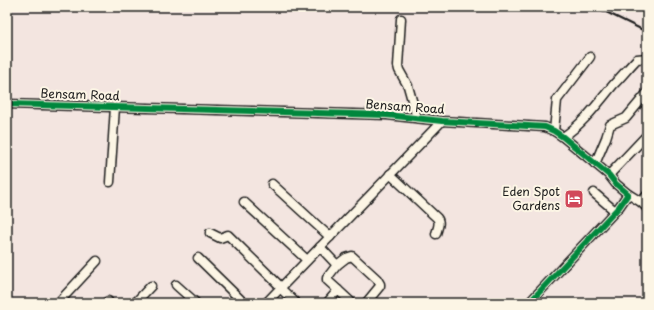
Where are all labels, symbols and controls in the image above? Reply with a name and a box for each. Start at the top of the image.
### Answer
street label: Bensam Road [40,84,120,104]
street label: Bensam Road [365,94,445,118]
place label: Eden Spot Gardens [502,182,561,214]
hotel icon: Eden Spot Gardens [563,188,585,210]

